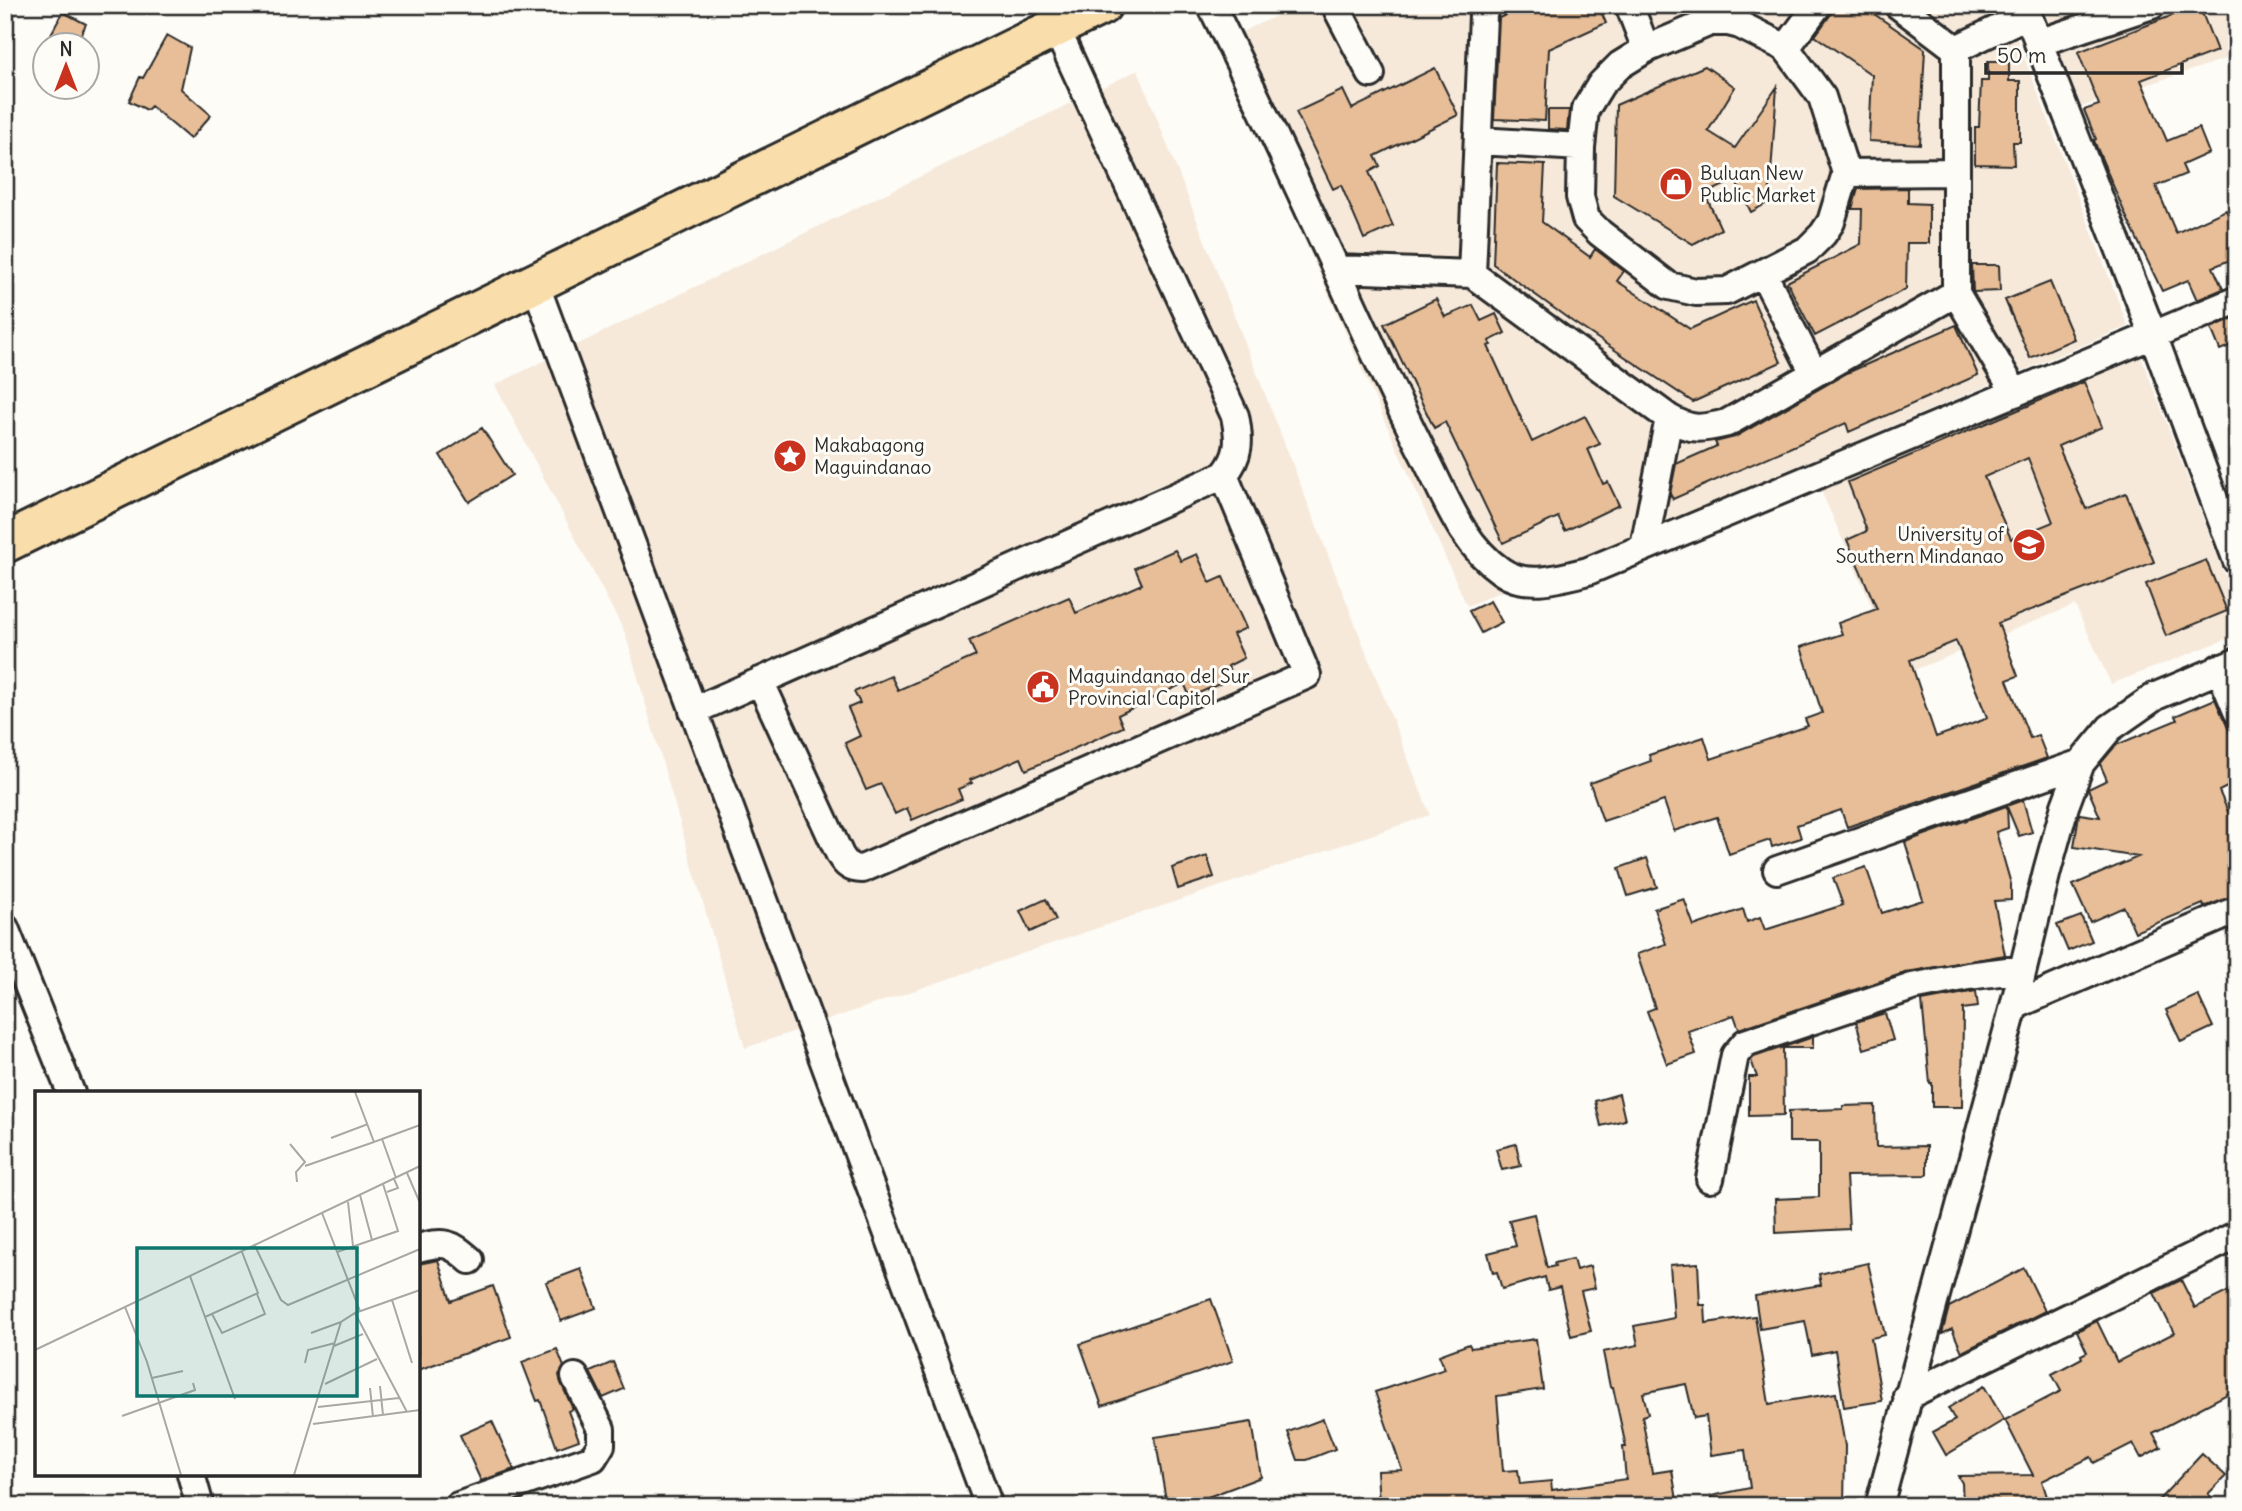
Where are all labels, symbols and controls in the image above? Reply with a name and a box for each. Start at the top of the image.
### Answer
north arrow [32,32,102,102]
scale bar [1986,32,2182,76]
text: N [59,37,73,61]
text: 50 m [1997,42,2046,69]
place label: Buluan New Public Market [1700,161,1816,207]
shop icon: Buluan New Public Market [1657,165,1695,203]
place label: Makabagong Maguindanao [814,433,931,479]
place icon: Makabagong Maguindanao [771,437,809,475]
place label: University of Southern Mindanao [1836,522,2005,568]
school or university icon: University of Southern Mindanao [2010,526,2048,564]
place label: Maguindanao del Sur Provincial Capitol [1068,664,1250,710]
public building icon: Maguindanao del Sur Provincial Capitol [1024,668,1062,706]
inset map [35,1091,420,1476]

